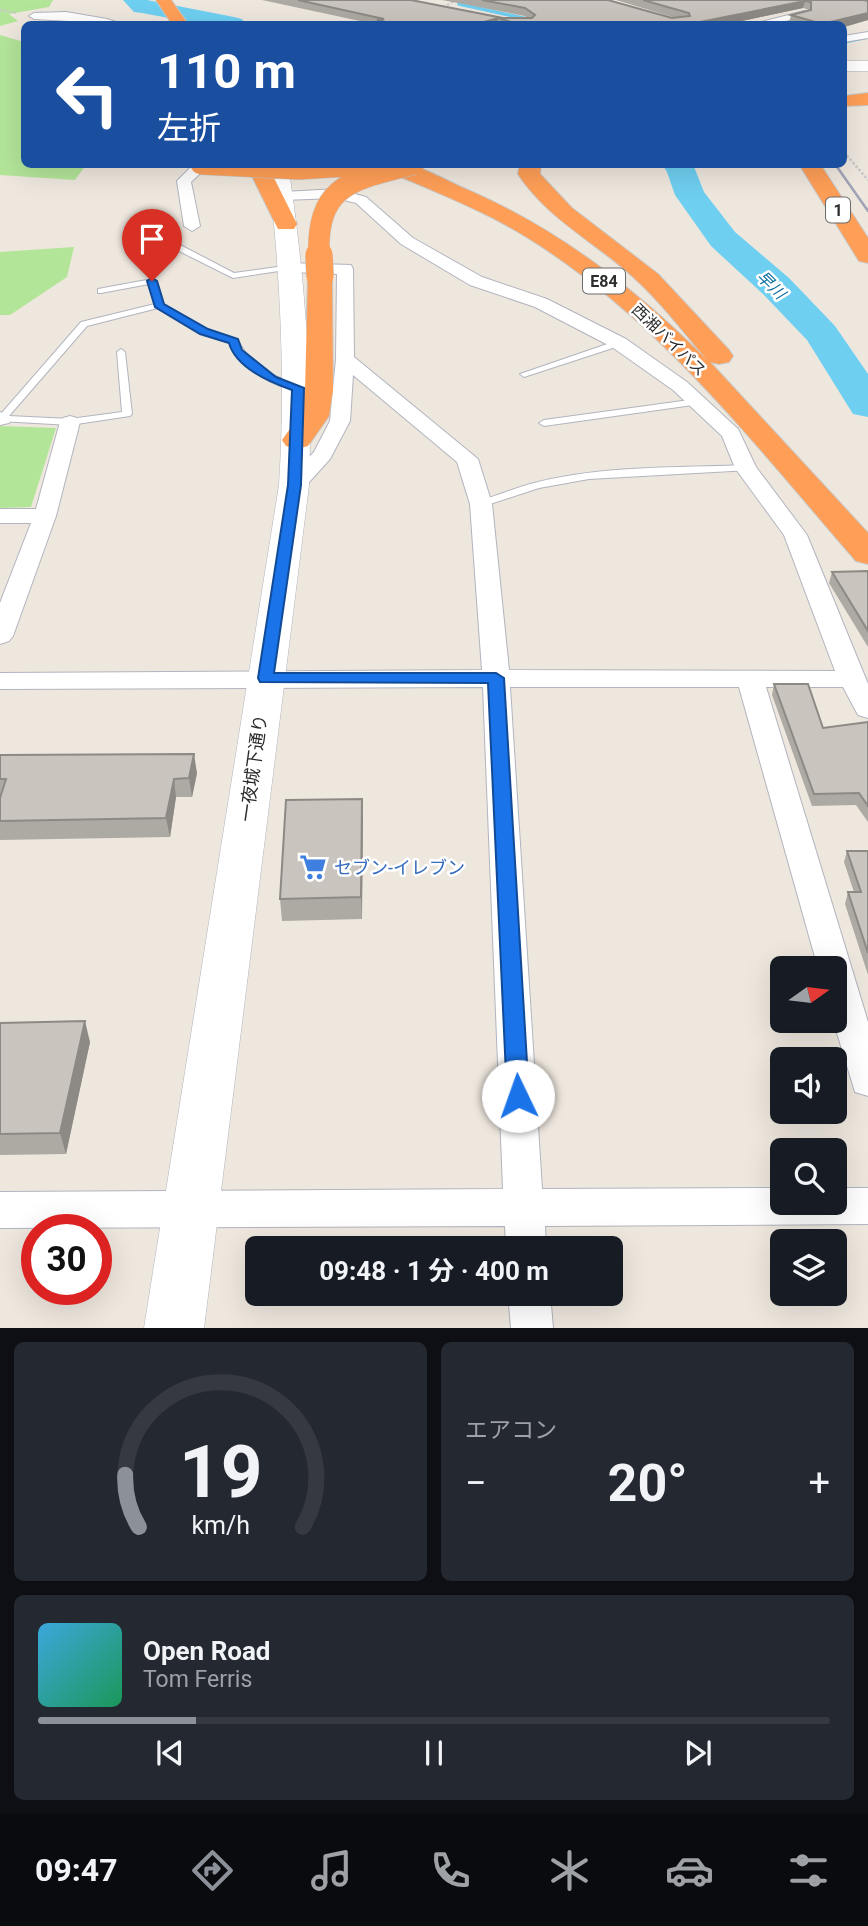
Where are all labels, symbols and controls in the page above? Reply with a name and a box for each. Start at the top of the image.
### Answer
text: 110 m [157,43,296,100]
icon: left [42,49,133,140]
text: 左折 [157,109,221,147]
road number: 1 [826,198,850,222]
pin [122,209,182,281]
icon: arrive [133,220,171,258]
water label: 早川 [753,267,791,304]
road number: E84 [583,268,625,294]
street label: 西湘バイパス [628,300,710,380]
street label: 一夜城下通り [235,713,271,823]
supermarket icon: セブン-イレブン [298,852,328,882]
place label: セブン-イレブン [334,857,465,878]
north arrow [770,956,847,1032]
map controls [770,956,847,1306]
button: sound [770,1047,847,1124]
position arrow [481,1059,555,1133]
button: search [770,1138,847,1215]
speed limit sign: 30 [21,1214,112,1305]
button: layers [770,1229,847,1306]
text: 09:48 · 1 分 · 400 m [319,1256,549,1286]
text: エアコン [465,1417,557,1444]
text: 19 [179,1430,262,1516]
text: 20° [608,1453,688,1514]
text: − [465,1461,487,1505]
text: + [808,1461,830,1505]
text: km/h [191,1511,250,1540]
text: Open Road [143,1636,271,1666]
text: Tom Ferris [143,1666,252,1693]
icon: previous [151,1734,189,1772]
icon: pause [415,1734,453,1772]
icon: next [679,1734,717,1772]
icon: directions [188,1846,237,1895]
icon: music [307,1846,356,1895]
icon: phone [426,1846,475,1895]
icon: climate [545,1846,594,1895]
icon: car [665,1846,714,1895]
icon: filters [784,1846,833,1895]
text: 09:47 [35,1851,118,1889]

